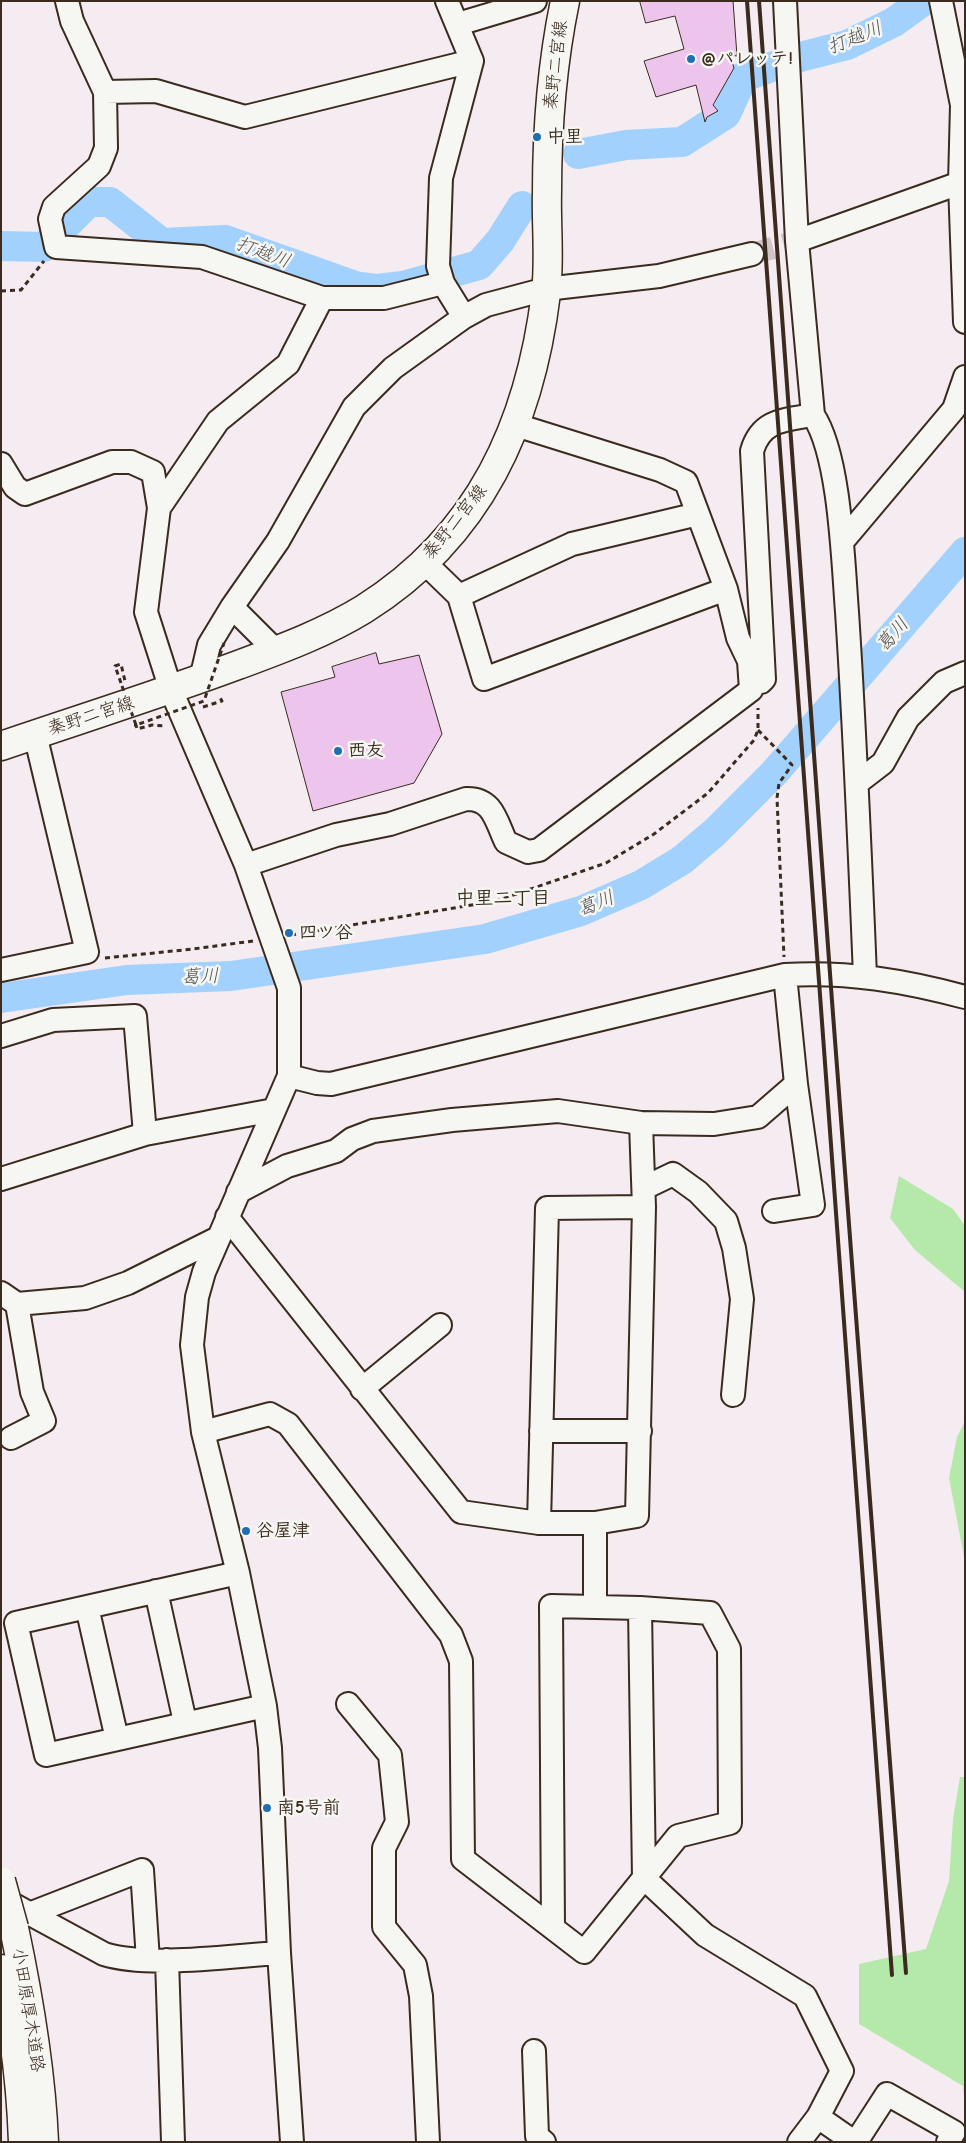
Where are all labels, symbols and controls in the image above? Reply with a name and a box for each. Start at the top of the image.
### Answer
water label: 打越川 [824,17,886,59]
street label: 秦野二宮線 [540,19,572,111]
place label: @パレッテ! [701,48,793,70]
marker: @パレッテ! [685,53,697,65]
place label: 中里 [547,126,583,148]
marker: 中里 [531,131,543,143]
water label: 打越川 [232,233,294,273]
street label: 秦野二宮線 [418,480,492,564]
water label: 葛川 [872,613,914,657]
street label: 秦野二宮線 [45,692,137,740]
place label: 西友 [348,740,384,762]
marker: 西友 [332,745,344,757]
water label: 葛川 [574,886,618,922]
district label: 中里二丁目 [456,888,550,910]
place label: 四ツ谷 [299,922,353,944]
marker: 四ツ谷 [283,927,295,939]
water label: 葛川 [181,965,219,989]
place label: 谷屋津 [256,1520,310,1542]
marker: 谷屋津 [240,1525,252,1537]
place label: 南5号前 [277,1797,341,1819]
marker: 南5号前 [261,1802,273,1814]
street label: 小田原厚木道路 [7,1946,49,2074]

